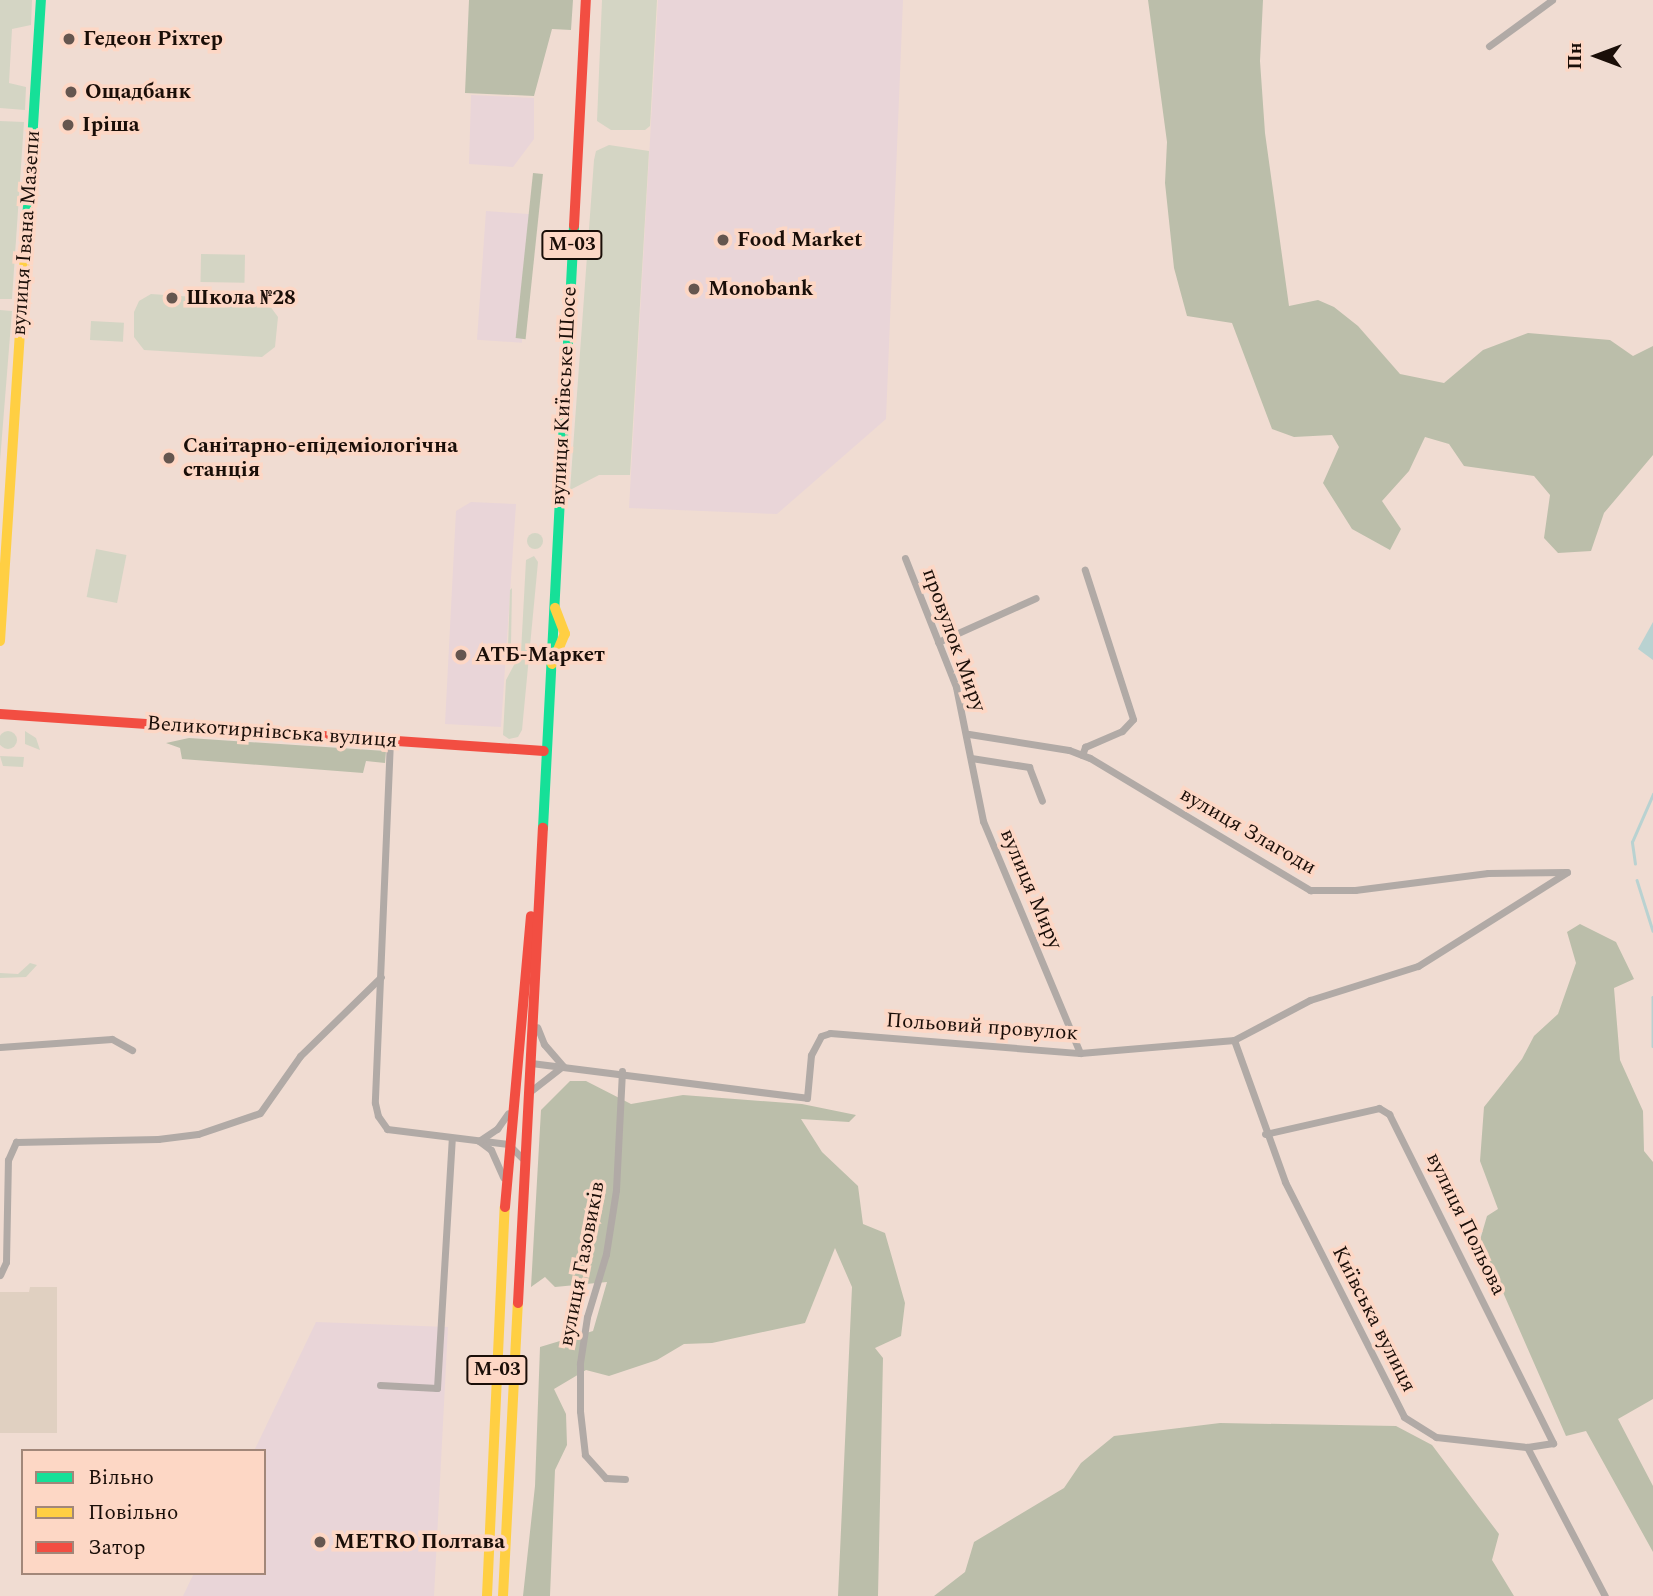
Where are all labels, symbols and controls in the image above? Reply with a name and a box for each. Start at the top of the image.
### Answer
north arrow [1562,21,1632,91]
place label: Гедеон Ріхтер [83,26,223,52]
marker: Гедеон Ріхтер [61,31,77,47]
text: Пн [1561,42,1590,70]
place label: Ощадбанк [85,79,191,105]
marker: Ощадбанк [63,84,79,100]
place label: Іріша [82,112,140,138]
marker: Іріша [60,117,76,133]
street label: вулиця Івана Мазепи [6,129,46,337]
place label: Food Market [737,227,862,253]
road number: М-03 [540,230,604,260]
marker: Food Market [715,232,731,248]
place label: Monobank [708,276,814,302]
marker: Monobank [686,281,702,297]
place label: Школа №28 [186,285,296,311]
street label: вулиця Київське Шосе [546,286,582,506]
marker: Школа №28 [164,290,180,306]
place label: Санітарно-епідеміологічна станція [183,433,458,483]
marker: Санітарно-епідеміологічна станція [161,450,177,466]
street label: провулок Миру [916,565,992,715]
place label: АТБ-Маркет [475,642,605,668]
marker: АТБ-Маркет [453,647,469,663]
street label: Великотирнівська вулиця [146,711,398,753]
street label: вулиця Злагоди [1175,782,1321,880]
street label: вулиця Миру [994,825,1068,953]
street label: Польовий провулок [885,1008,1079,1046]
street label: вулиця Польова [1421,1148,1511,1300]
street label: вулиця Газовиків [554,1179,610,1349]
street label: Київська вулиця [1326,1242,1422,1396]
road number: М-03 [466,1354,528,1386]
legend [21,1449,266,1575]
text: Вільно [88,1462,154,1494]
text: Повільно [88,1497,178,1529]
place label: METRO Полтава [334,1529,505,1555]
text: Затор [88,1532,145,1564]
marker: METRO Полтава [312,1534,328,1550]

